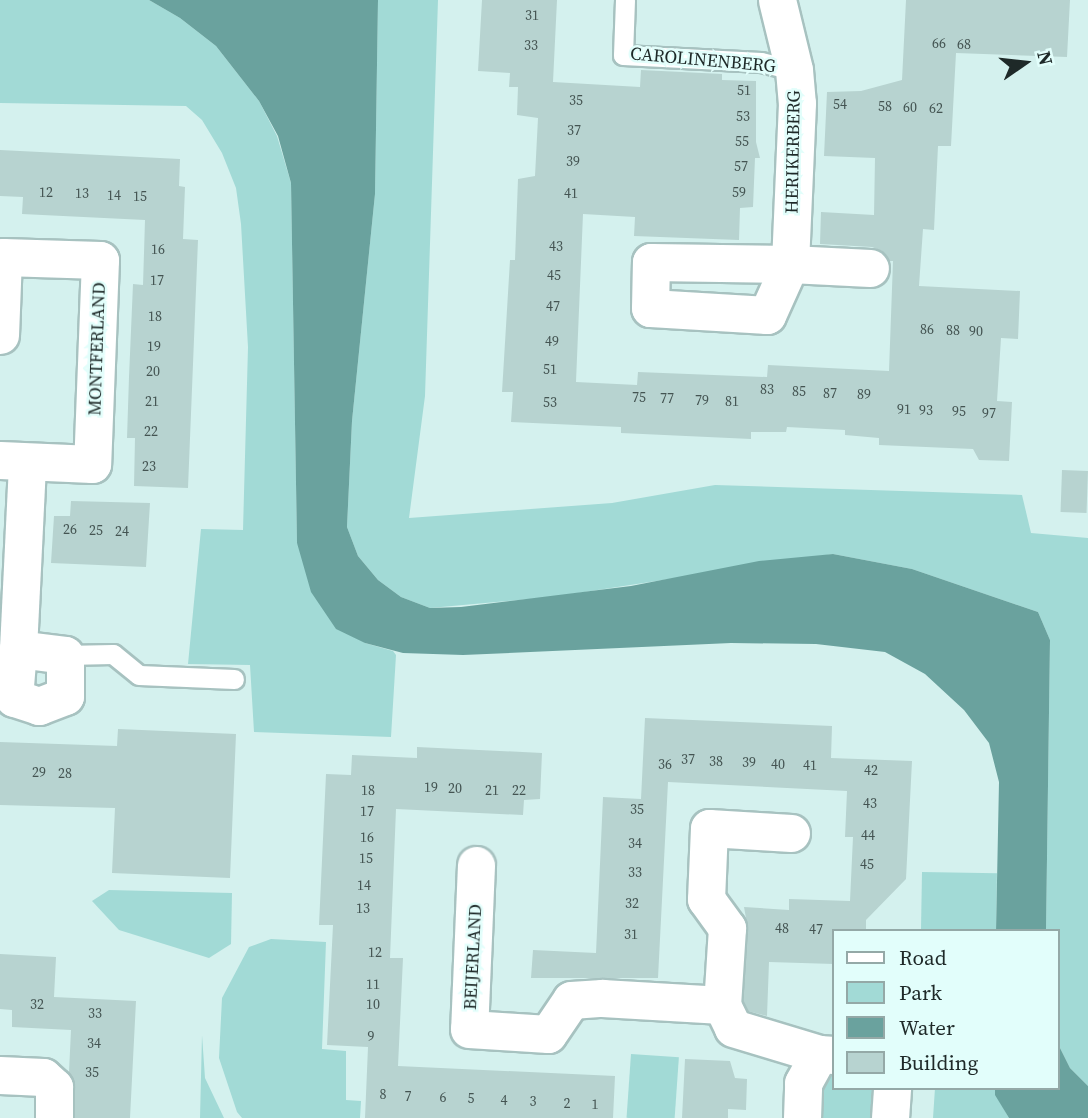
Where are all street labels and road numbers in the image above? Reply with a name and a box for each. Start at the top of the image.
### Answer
street label: CAROLINENBERG [629,43,777,77]
street label: HERIKERBERG [781,90,805,214]
street label: MONTFERLAND [84,282,110,416]
street label: BEIJERLAND [459,903,487,1011]

